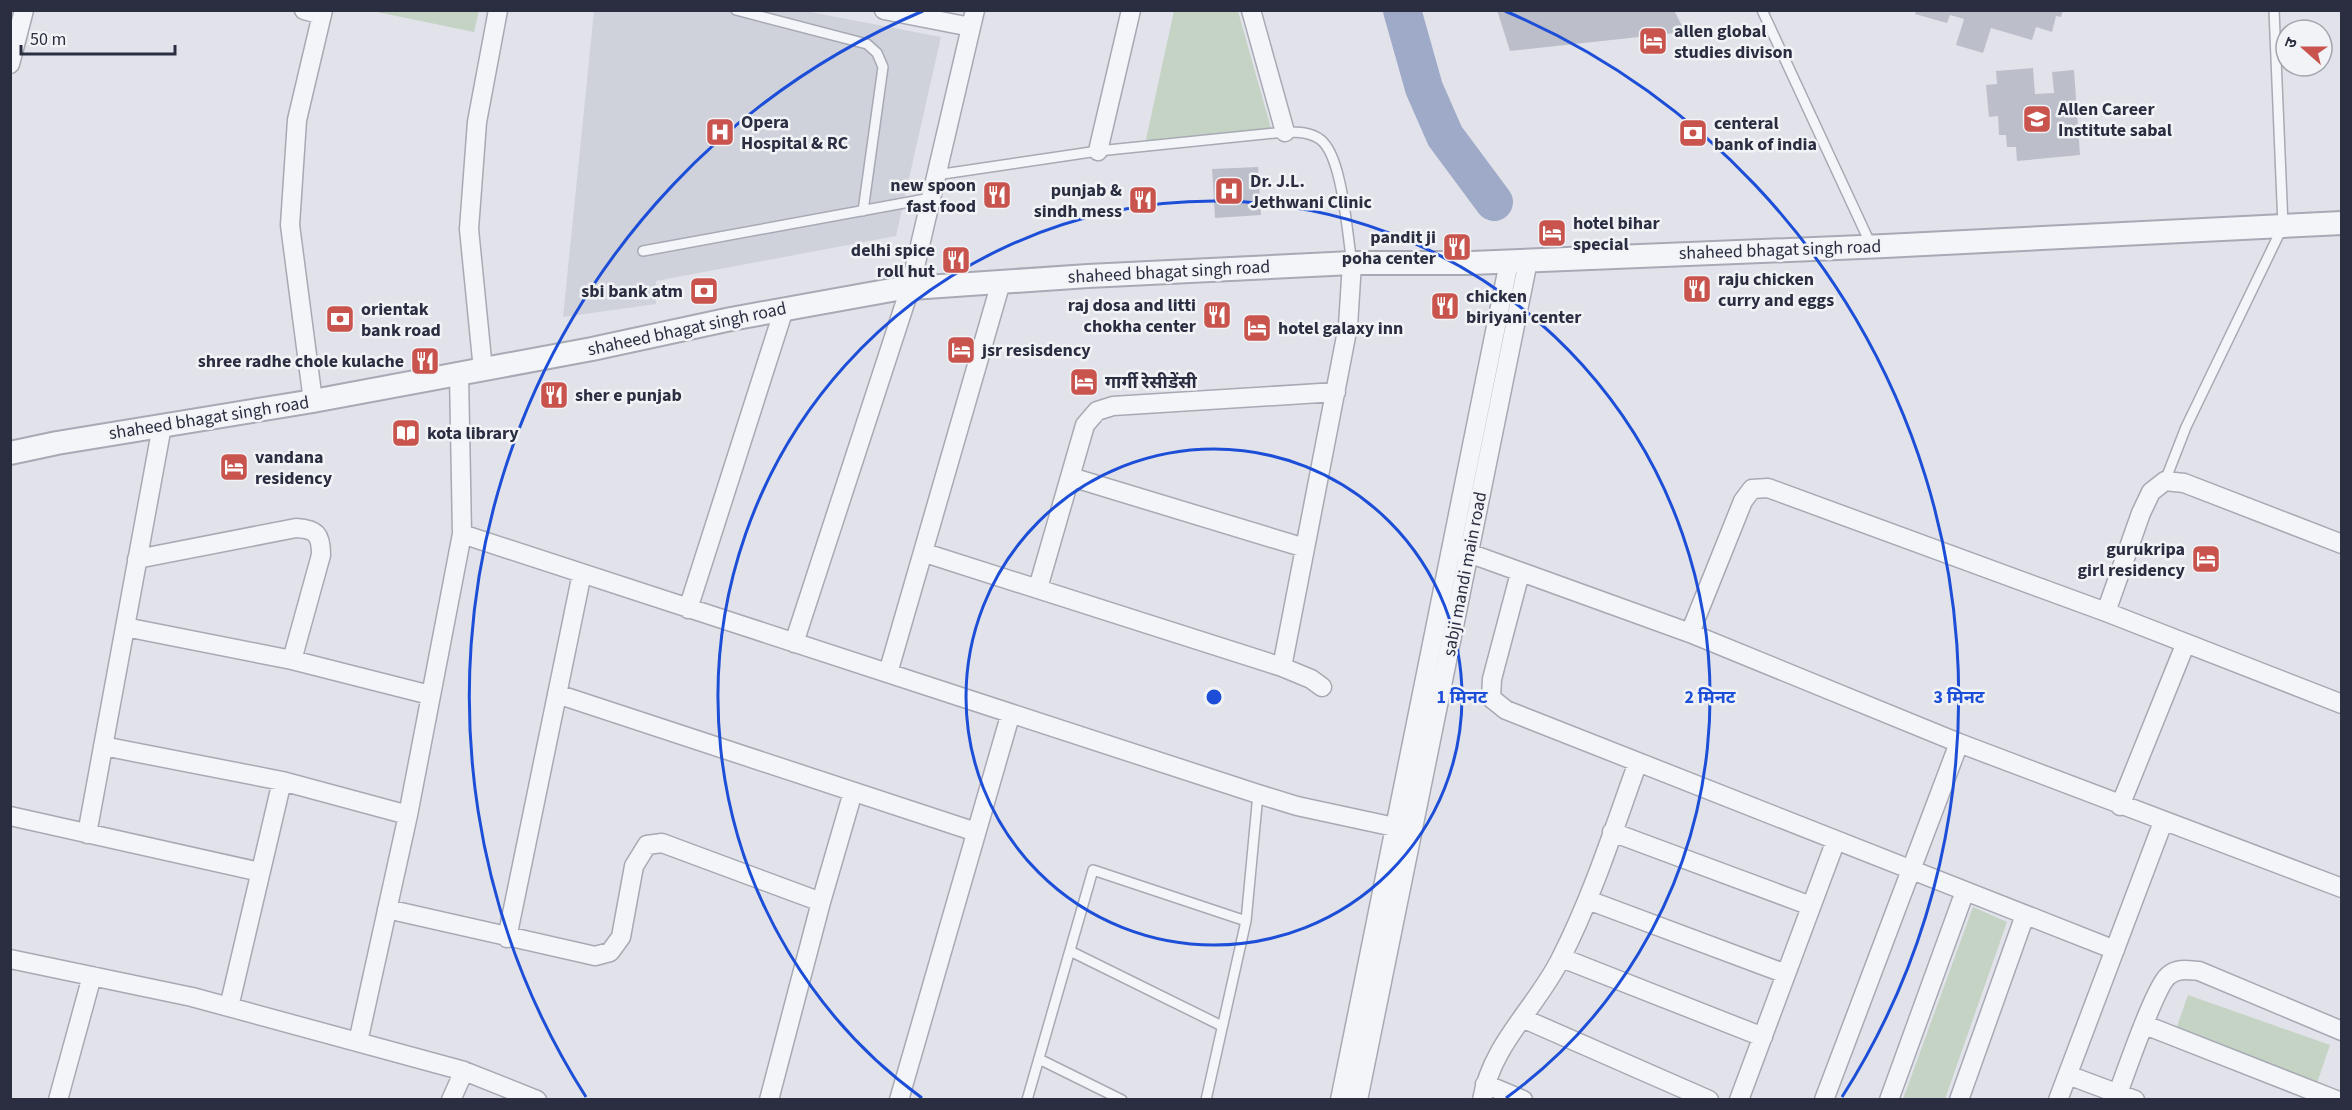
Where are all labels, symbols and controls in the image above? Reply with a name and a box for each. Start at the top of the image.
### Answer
scale bar [21,18,176,56]
north arrow [2274,18,2334,78]
place label: allen global studies divison [1674,19,1793,65]
hotel icon: allen global studies divison [1637,25,1669,57]
text: 50 m [30,27,66,52]
text: उ [2279,34,2303,51]
place label: Allen Career Institute sabal [2057,97,2172,143]
school or university icon: Allen Career Institute sabal [2021,103,2053,135]
place label: Opera Hospital & RC [741,110,849,156]
place label: centeral bank of india [1714,111,1817,157]
hospital icon: Opera Hospital & RC [704,116,736,148]
bank icon: centeral bank of india [1677,117,1709,149]
place label: Dr. J.L. Jethwani Clinic [1250,169,1372,215]
place label: new spoon fast food [890,173,976,219]
hospital icon: Dr. J.L. Jethwani Clinic [1213,175,1245,207]
place label: punjab & sindh mess [1034,178,1122,224]
restaurant icon: new spoon fast food [981,179,1013,211]
restaurant icon: punjab & sindh mess [1127,184,1159,216]
place label: hotel bihar special [1573,211,1660,257]
hotel icon: hotel bihar special [1536,217,1568,249]
place label: pandit ji poha center [1342,225,1437,271]
restaurant icon: pandit ji poha center [1441,231,1473,263]
street label: shaheed bhagat singh road [1678,234,1882,266]
place label: delhi spice roll hut [851,238,935,284]
restaurant icon: delhi spice roll hut [940,244,972,276]
street label: shaheed bhagat singh road [1067,254,1271,290]
place label: raju chicken curry and eggs [1718,267,1834,313]
restaurant icon: raju chicken curry and eggs [1681,273,1713,305]
bank icon: sbi bank atm [688,275,720,307]
place label: sbi bank atm [581,279,683,304]
place label: chicken biriyani center [1466,284,1582,330]
restaurant icon: chicken biriyani center [1429,290,1461,322]
place label: raj dosa and litti chokha center [1068,293,1197,339]
street label: shaheed bhagat singh road [585,296,789,362]
place label: orientak bank road [361,297,441,343]
restaurant icon: raj dosa and litti chokha center [1201,299,1233,331]
bank icon: orientak bank road [324,303,356,335]
hotel icon: hotel galaxy inn [1241,312,1273,344]
place label: hotel galaxy inn [1278,316,1403,341]
hotel icon: jsr resisdency [945,334,977,366]
place label: jsr resisdency [981,338,1091,363]
restaurant icon: shree radhe chole kulache [409,345,441,377]
place label: shree radhe chole kulache [198,349,404,374]
hotel icon: गार्गी रेसीडेंसी [1068,366,1100,398]
place label: गार्गी रेसीडेंसी [1105,370,1197,395]
restaurant icon: sher e punjab [538,379,570,411]
place label: sher e punjab [575,383,682,408]
street label: shaheed bhagat singh road [107,390,311,446]
library icon: kota library [390,417,422,449]
place label: kota library [427,421,519,446]
place label: vandana residency [255,445,333,491]
hotel icon: vandana residency [218,451,250,483]
street label: sabji mandi main road [1437,489,1493,659]
place label: gurukripa girl residency [2077,537,2186,583]
hotel icon: gurukripa girl residency [2190,543,2222,575]
text: 1 मिनट [1437,685,1488,710]
text: 2 मिनट [1685,685,1736,710]
text: 3 मिनट [1934,685,1985,710]
centre of rings [1204,687,1224,707]

